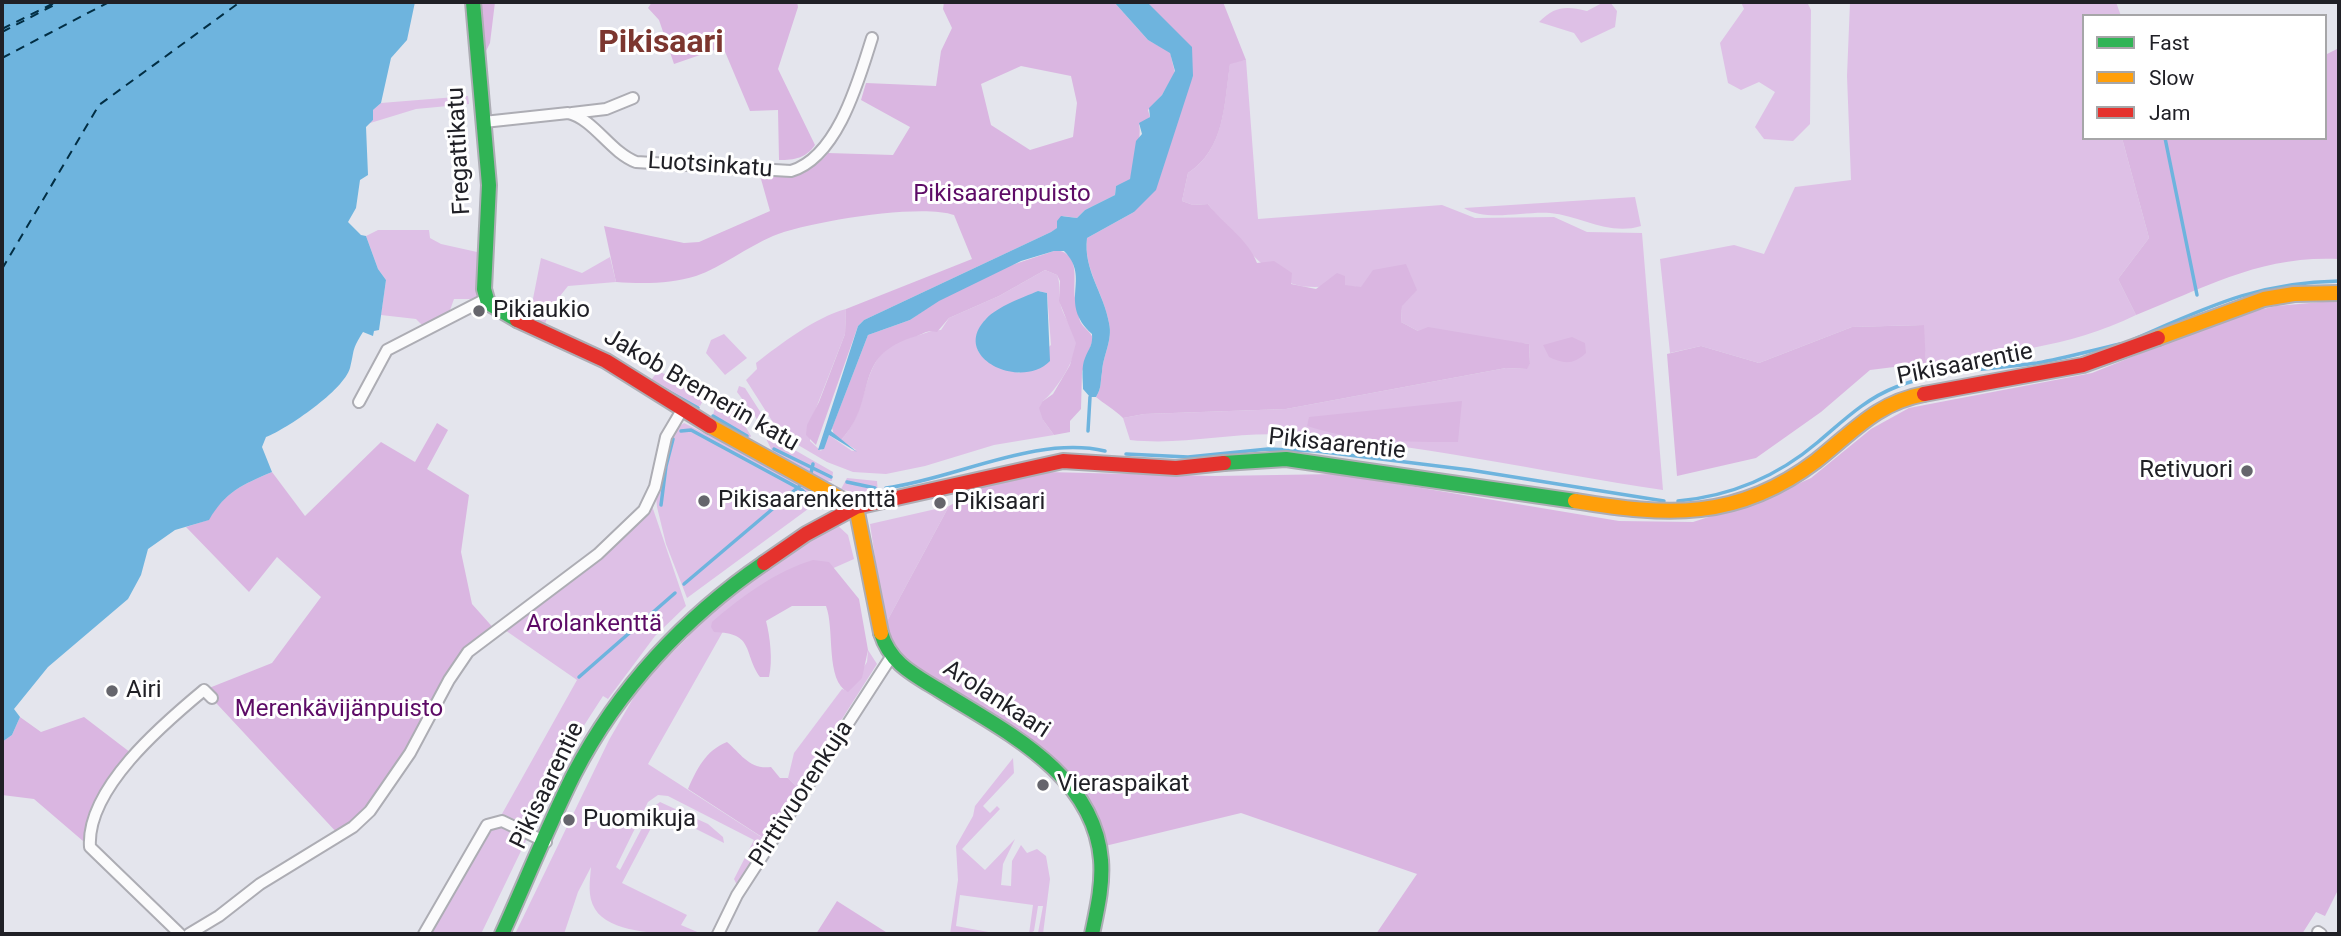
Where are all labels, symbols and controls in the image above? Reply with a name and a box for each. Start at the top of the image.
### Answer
legend [2082,14,2327,140]
district label: Pikisaari [598,25,724,63]
text: Fast [2149,31,2189,55]
text: Slow [2149,66,2194,90]
street label: Fregattikatu [442,86,478,216]
text: Jam [2149,101,2190,125]
street label: Luotsinkatu [647,147,773,185]
park label: Pikisaarenpuisto [913,181,1091,209]
place label: Pikiaukio [493,297,590,325]
marker: Pikiaukio [471,303,487,319]
street label: Jakob Bremerin katu [598,323,804,459]
street label: Pikisaarentie [1895,338,2035,392]
street label: Pikisaarentie [1267,423,1407,467]
place label: Retivuori [2139,457,2233,485]
marker: Retivuori [2239,463,2255,479]
place label: Pikisaarenkenttä [718,487,896,515]
place label: Pikisaari [954,489,1045,517]
marker: Pikisaarenkenttä [696,493,712,509]
marker: Pikisaari [932,495,948,511]
park label: Arolankenttä [526,611,662,639]
street label: Arolankaari [937,655,1055,745]
place label: Airi [126,677,161,705]
marker: Airi [104,683,120,699]
park label: Merenkävijänpuisto [235,696,443,724]
street label: Pirttivuorenkuja [744,716,860,872]
street label: Pikisaarentie [505,718,591,854]
place label: Vieraspaikat [1057,771,1189,799]
marker: Vieraspaikat [1035,777,1051,793]
place label: Puomikuja [583,806,696,834]
marker: Puomikuja [561,812,577,828]

